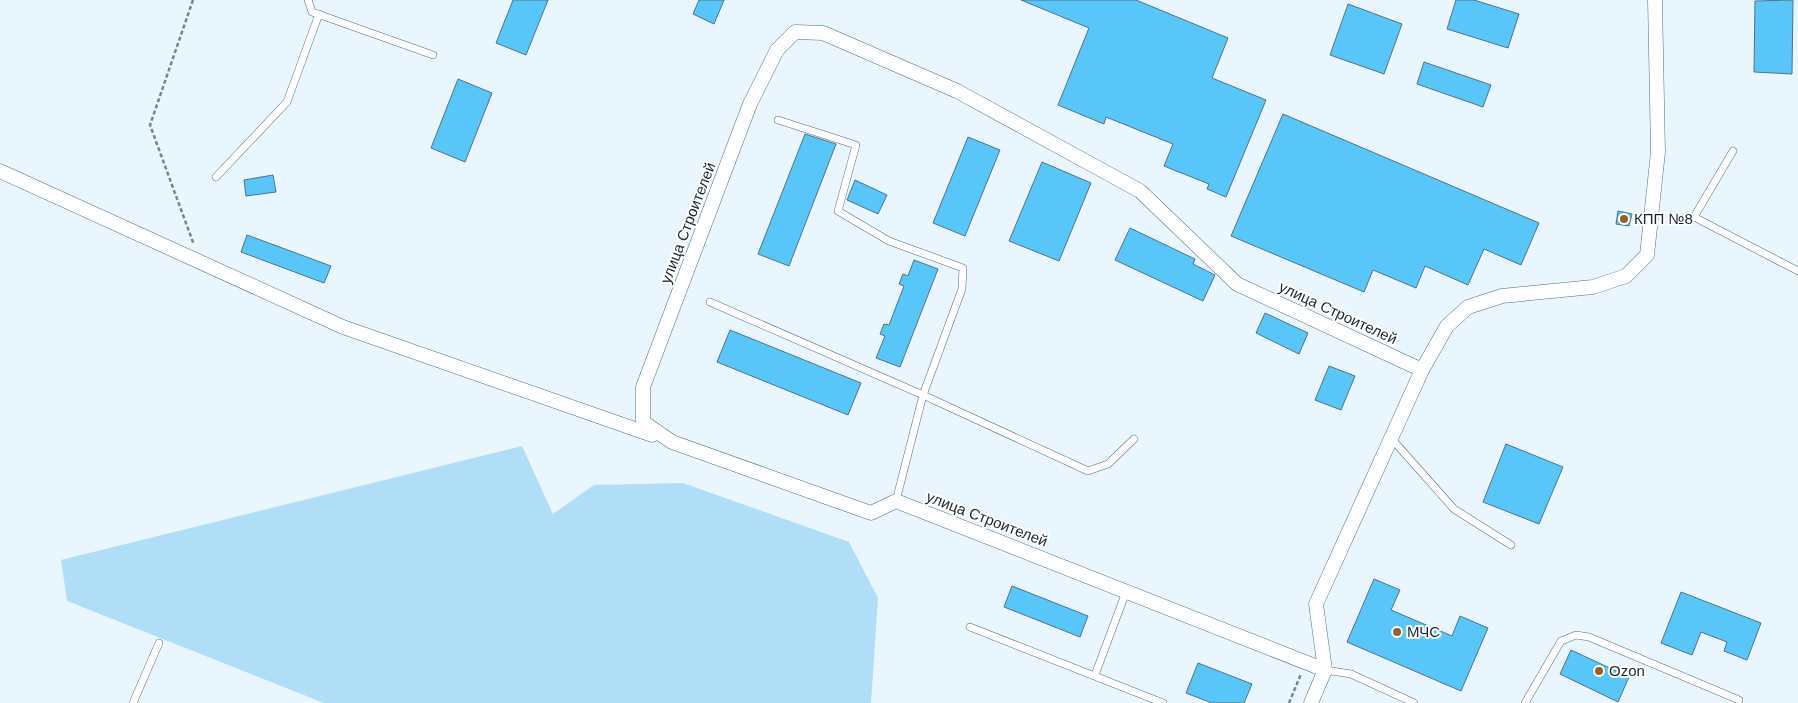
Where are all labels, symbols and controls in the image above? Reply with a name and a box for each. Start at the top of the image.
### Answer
street label: улица Строителей [657,160,718,286]
place label: КПП №8 [1634,210,1693,227]
marker: КПП №8 [1618,213,1630,225]
street label: улица Строителей [1277,278,1400,347]
street label: улица Строителей [924,488,1050,549]
place label: МЧС [1407,623,1440,640]
marker: МЧС [1391,626,1403,638]
place label: Ozon [1609,662,1645,679]
marker: Ozon [1593,665,1605,677]

